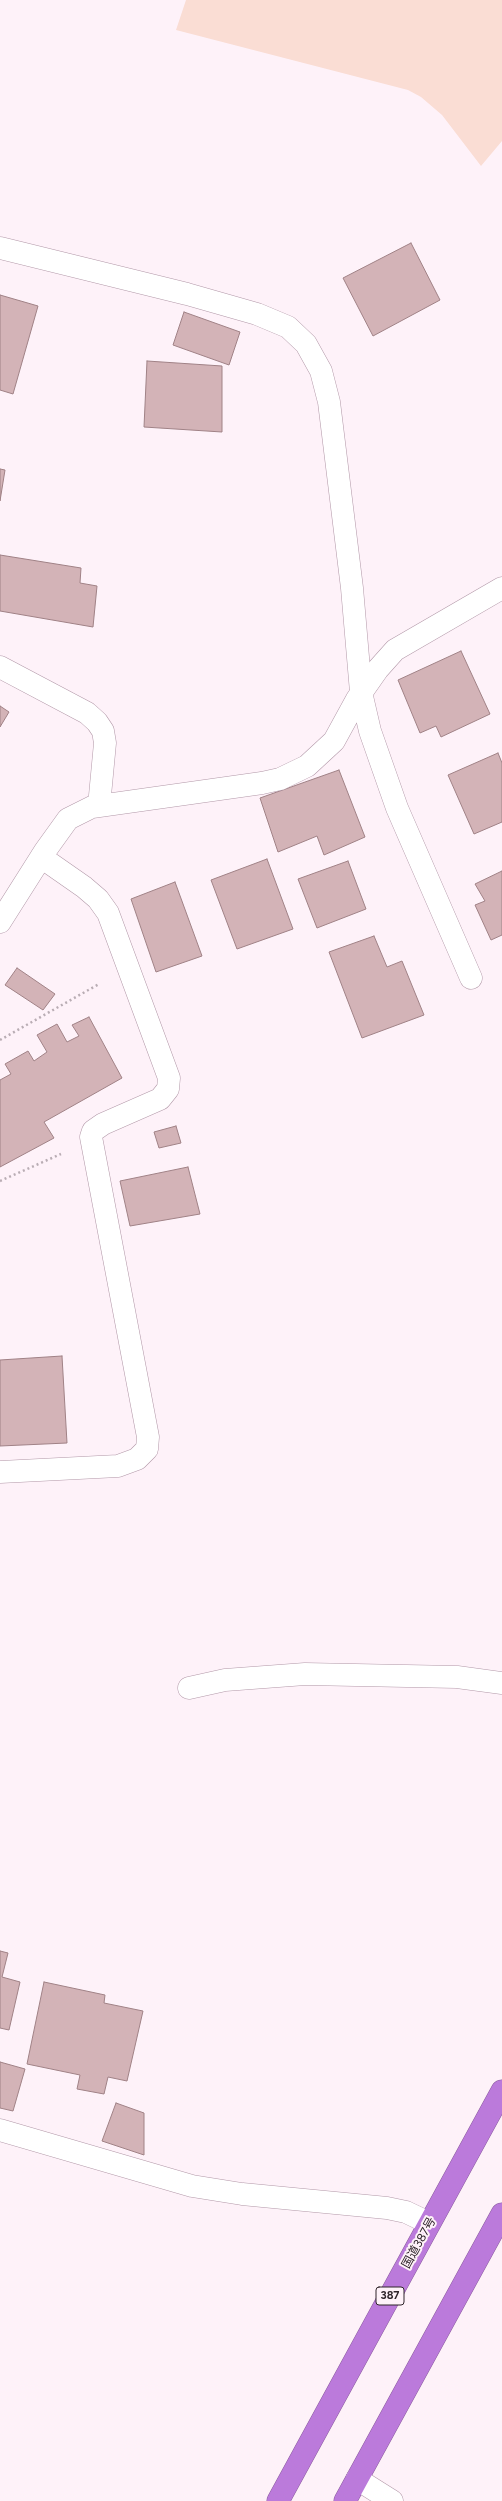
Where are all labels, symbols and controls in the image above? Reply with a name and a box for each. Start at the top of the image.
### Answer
street label: 国道387号 [399,2215,439,2271]
road number: 387 [376,2287,404,2305]

